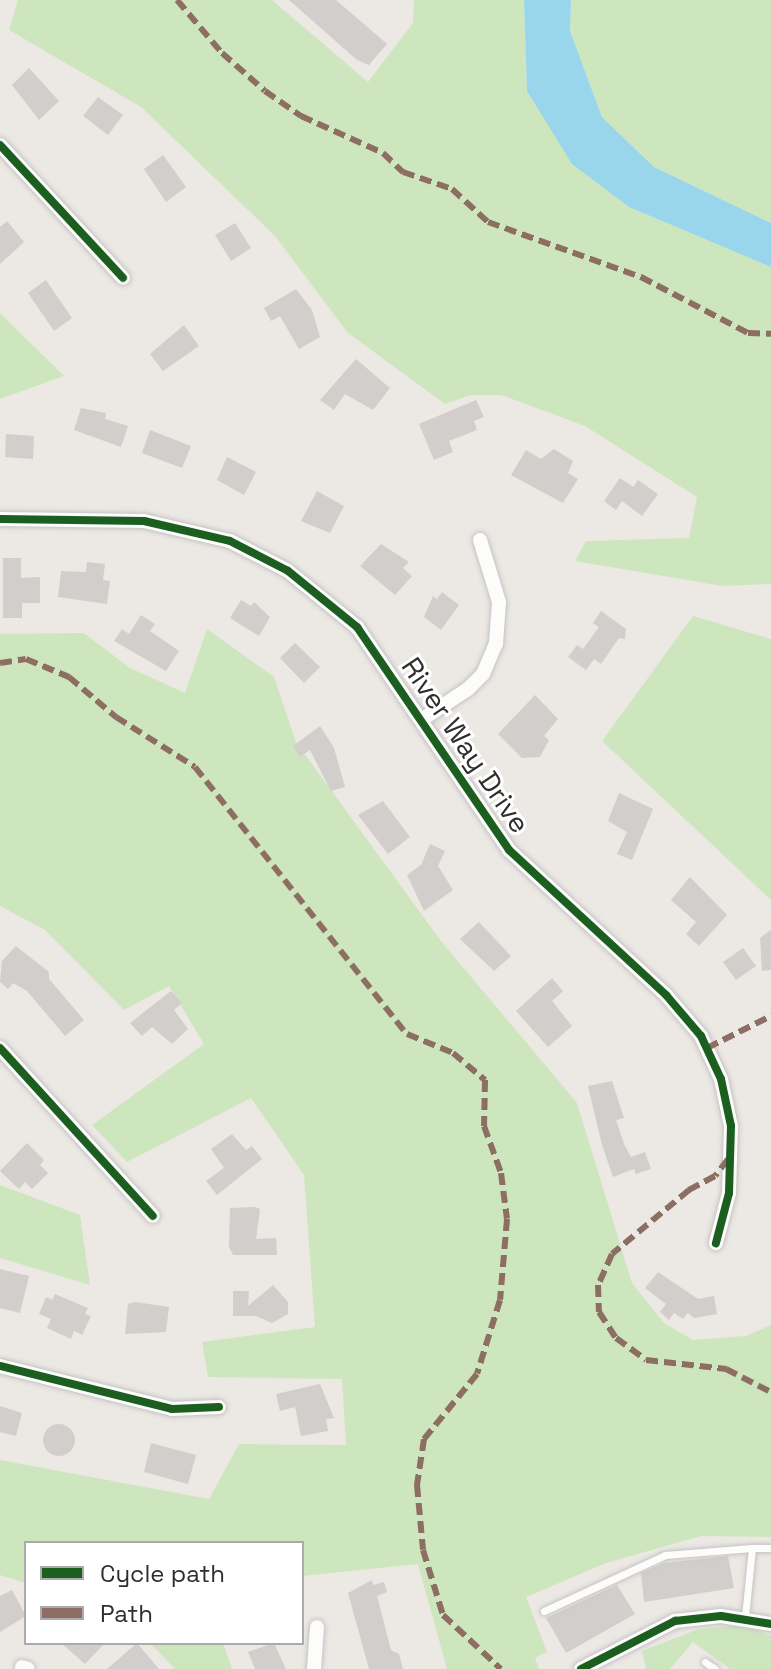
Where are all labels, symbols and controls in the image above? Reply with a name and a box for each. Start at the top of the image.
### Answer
street label: River Way Drive [395,651,537,839]
legend [24,1541,304,1645]
text: Cycle path [100,1558,225,1589]
text: Path [100,1598,153,1629]

